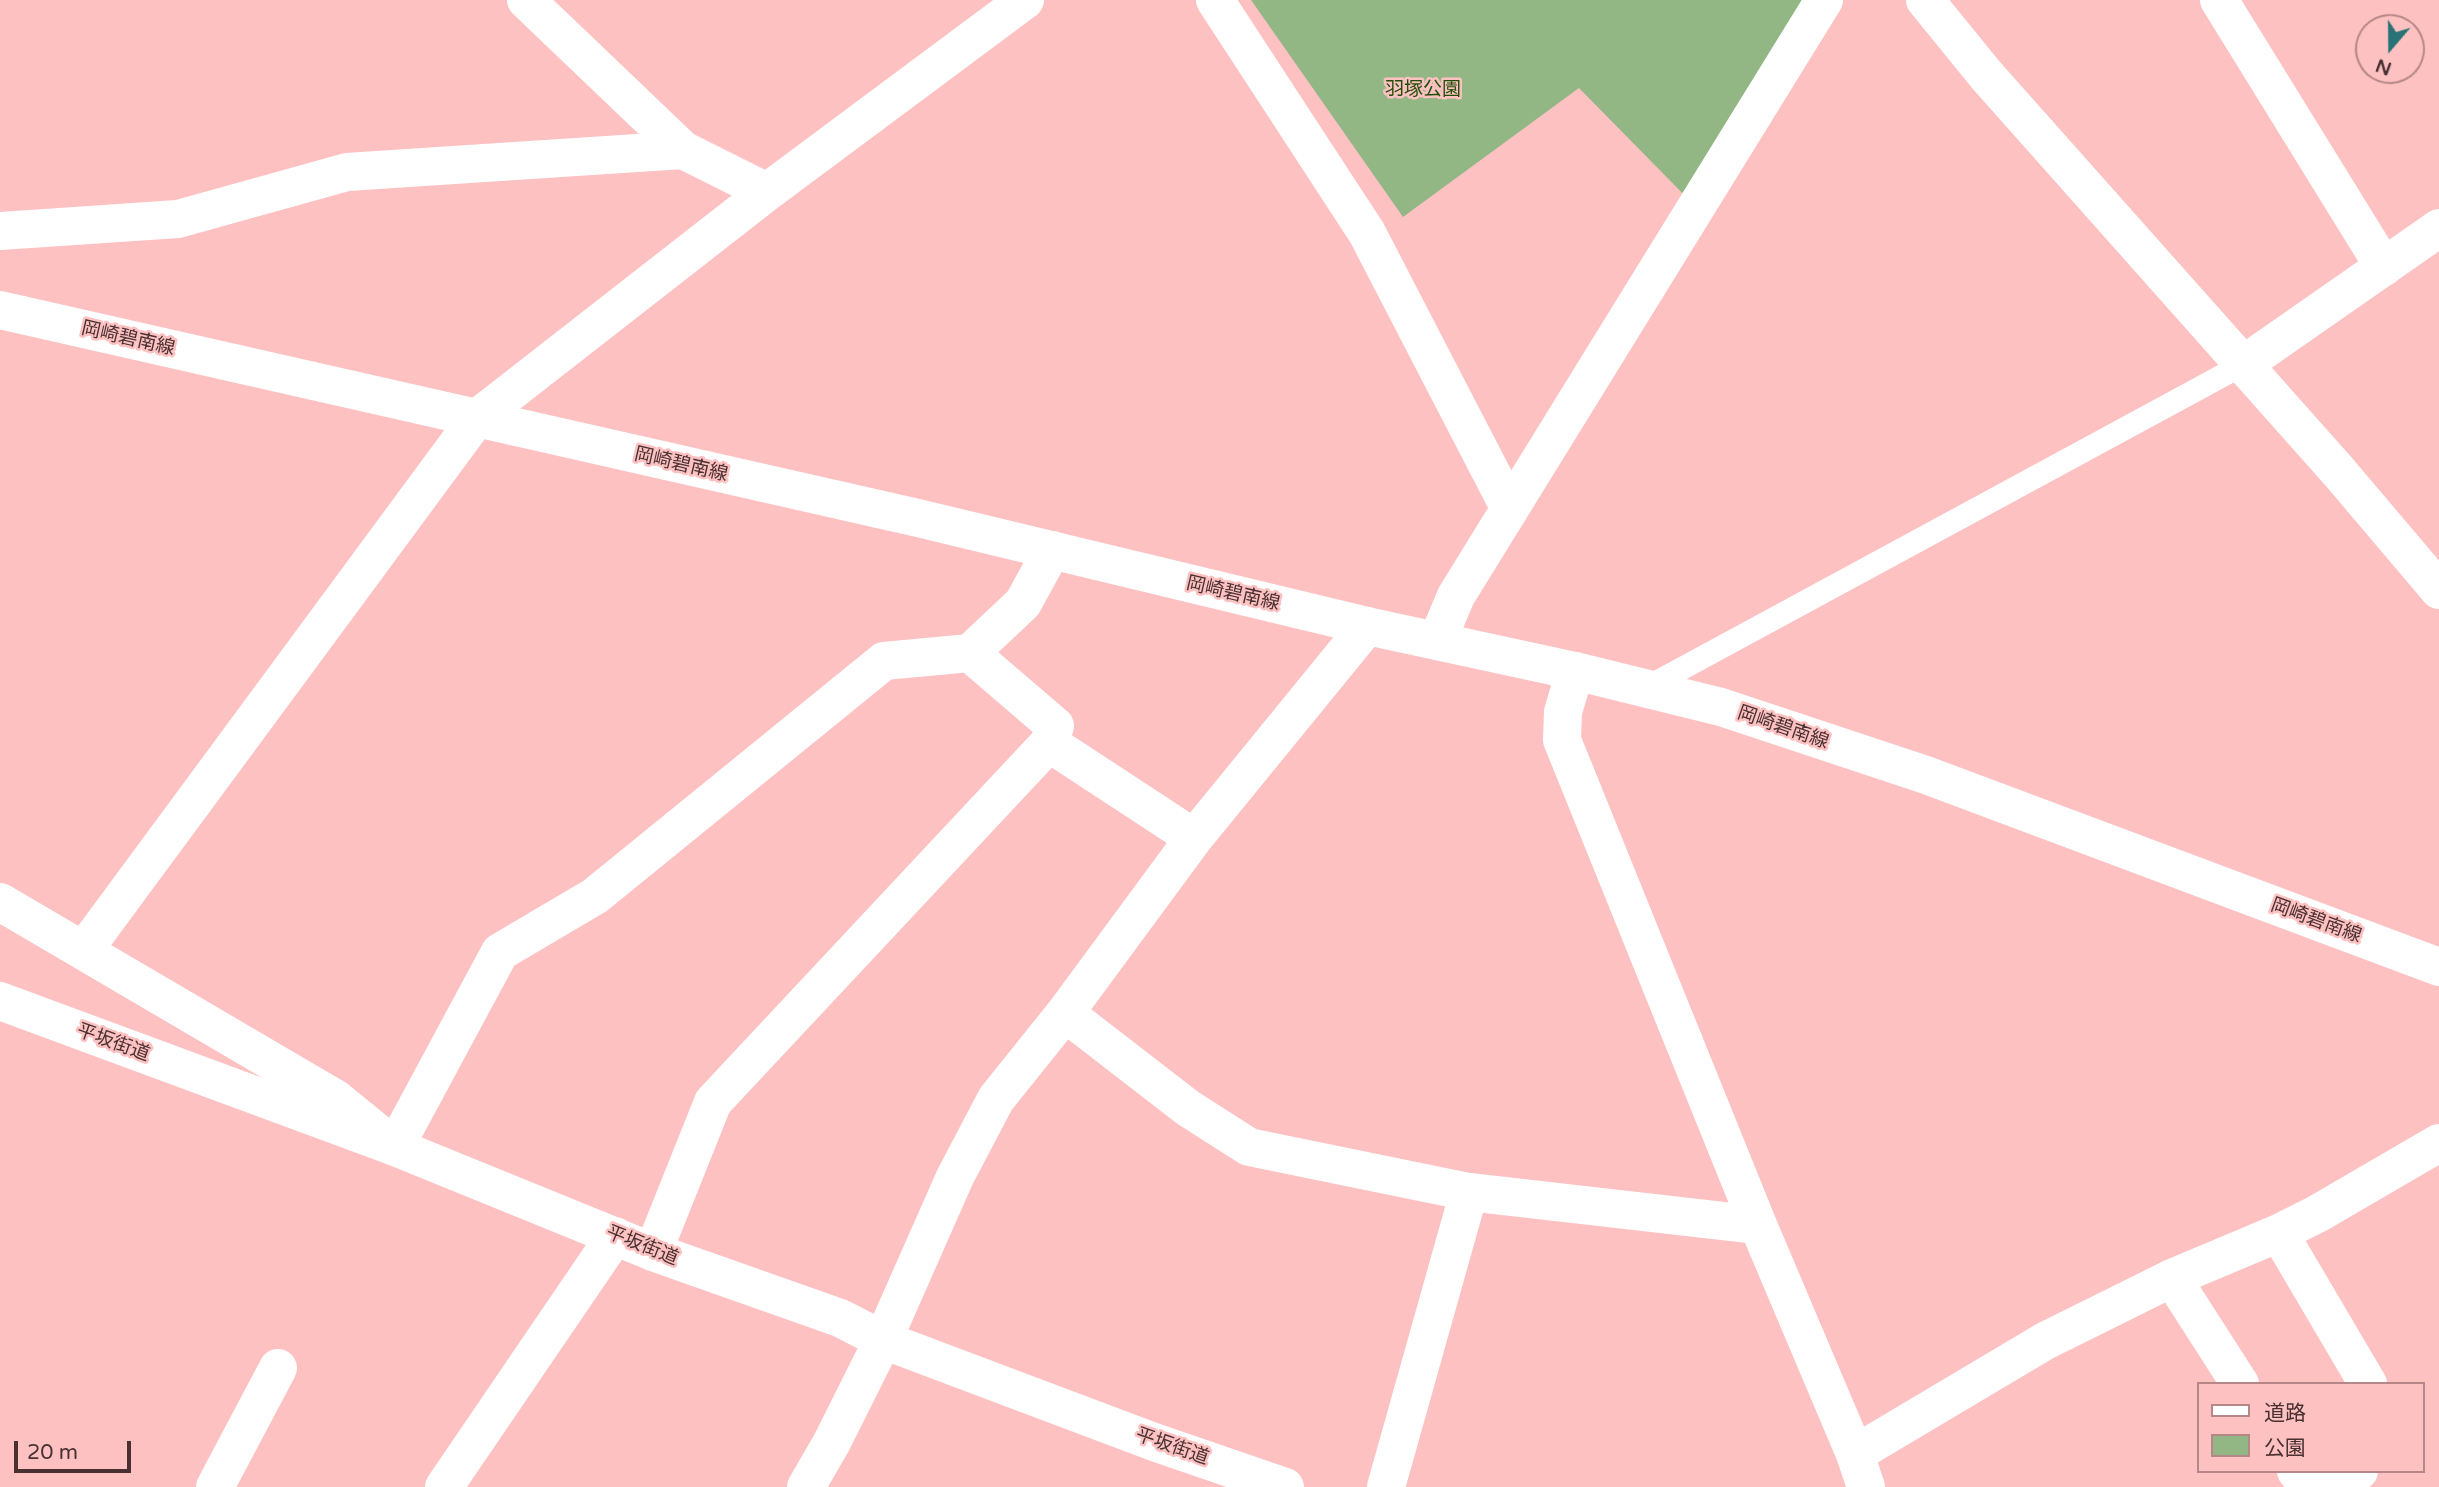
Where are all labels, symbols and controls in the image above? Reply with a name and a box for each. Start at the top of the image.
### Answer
north arrow [2355,14,2425,84]
text: N [2373,54,2394,80]
park label: 羽塚公園 [1385,79,1461,101]
street label: 岡崎碧南線 [79,317,177,361]
street label: 岡崎碧南線 [632,443,730,487]
street label: 岡崎碧南線 [1184,572,1282,616]
street label: 岡崎碧南線 [1734,702,1832,754]
street label: 岡崎碧南線 [2267,894,2365,948]
street label: 平坂街道 [73,1019,153,1067]
street label: 平坂街道 [602,1221,682,1271]
legend [2198,1382,2425,1473]
text: 道路 [2264,1401,2306,1426]
street label: 平坂街道 [1132,1424,1212,1470]
scale bar [18,1428,135,1472]
text: 公園 [2264,1436,2306,1461]
text: 20 m [27,1440,78,1465]

